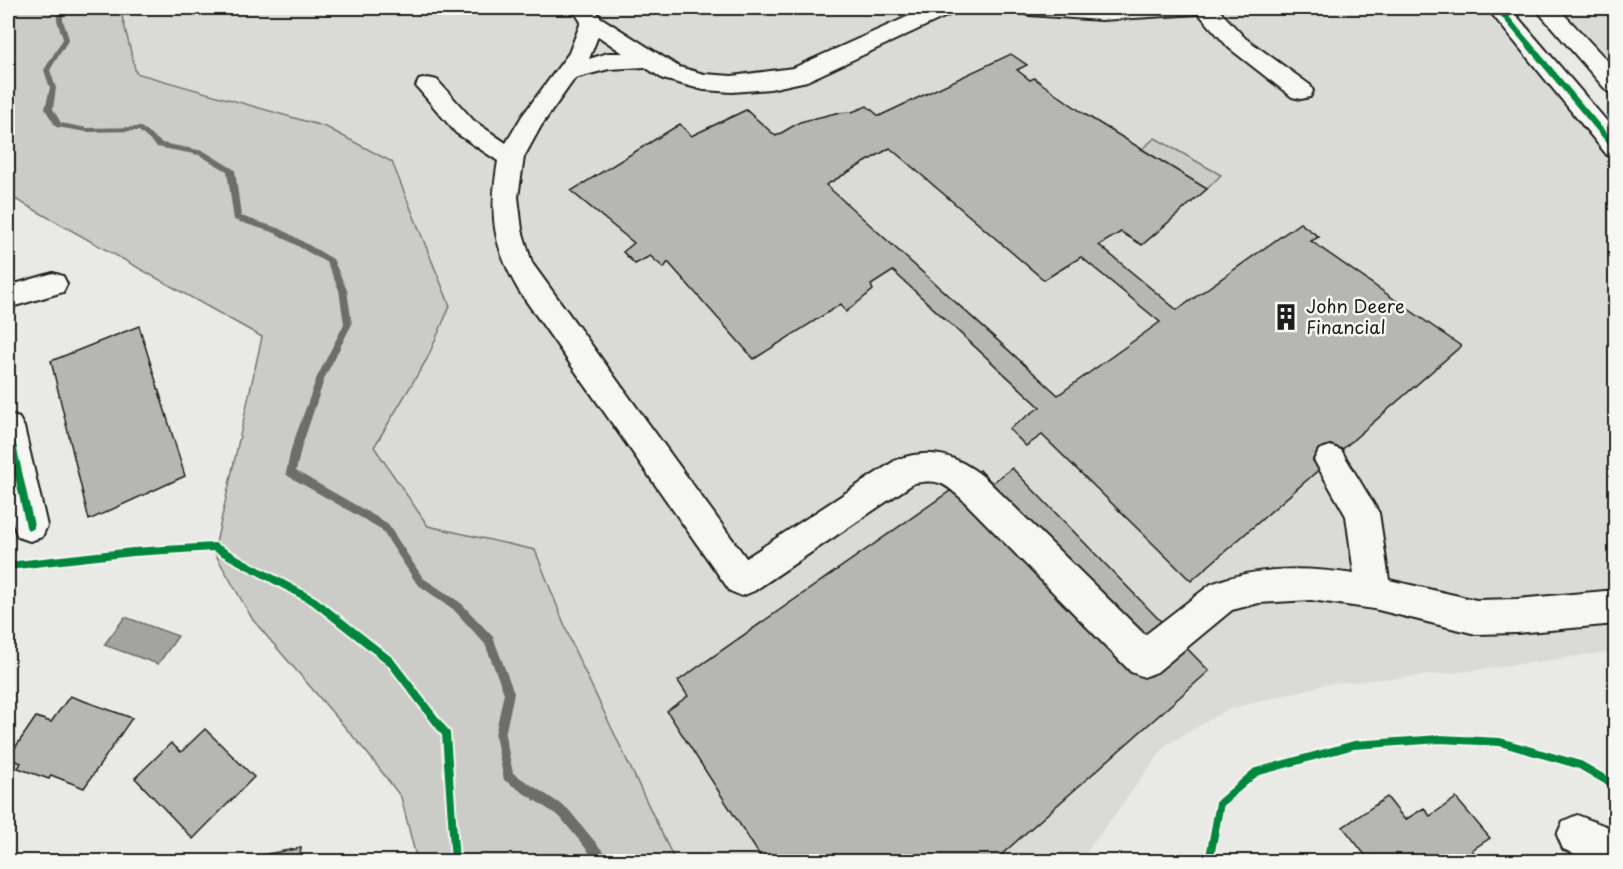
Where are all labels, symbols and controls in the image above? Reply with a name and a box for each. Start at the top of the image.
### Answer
place label: John Deere Financial [1306,292,1405,340]
building icon: John Deere Financial [1271,302,1301,332]

